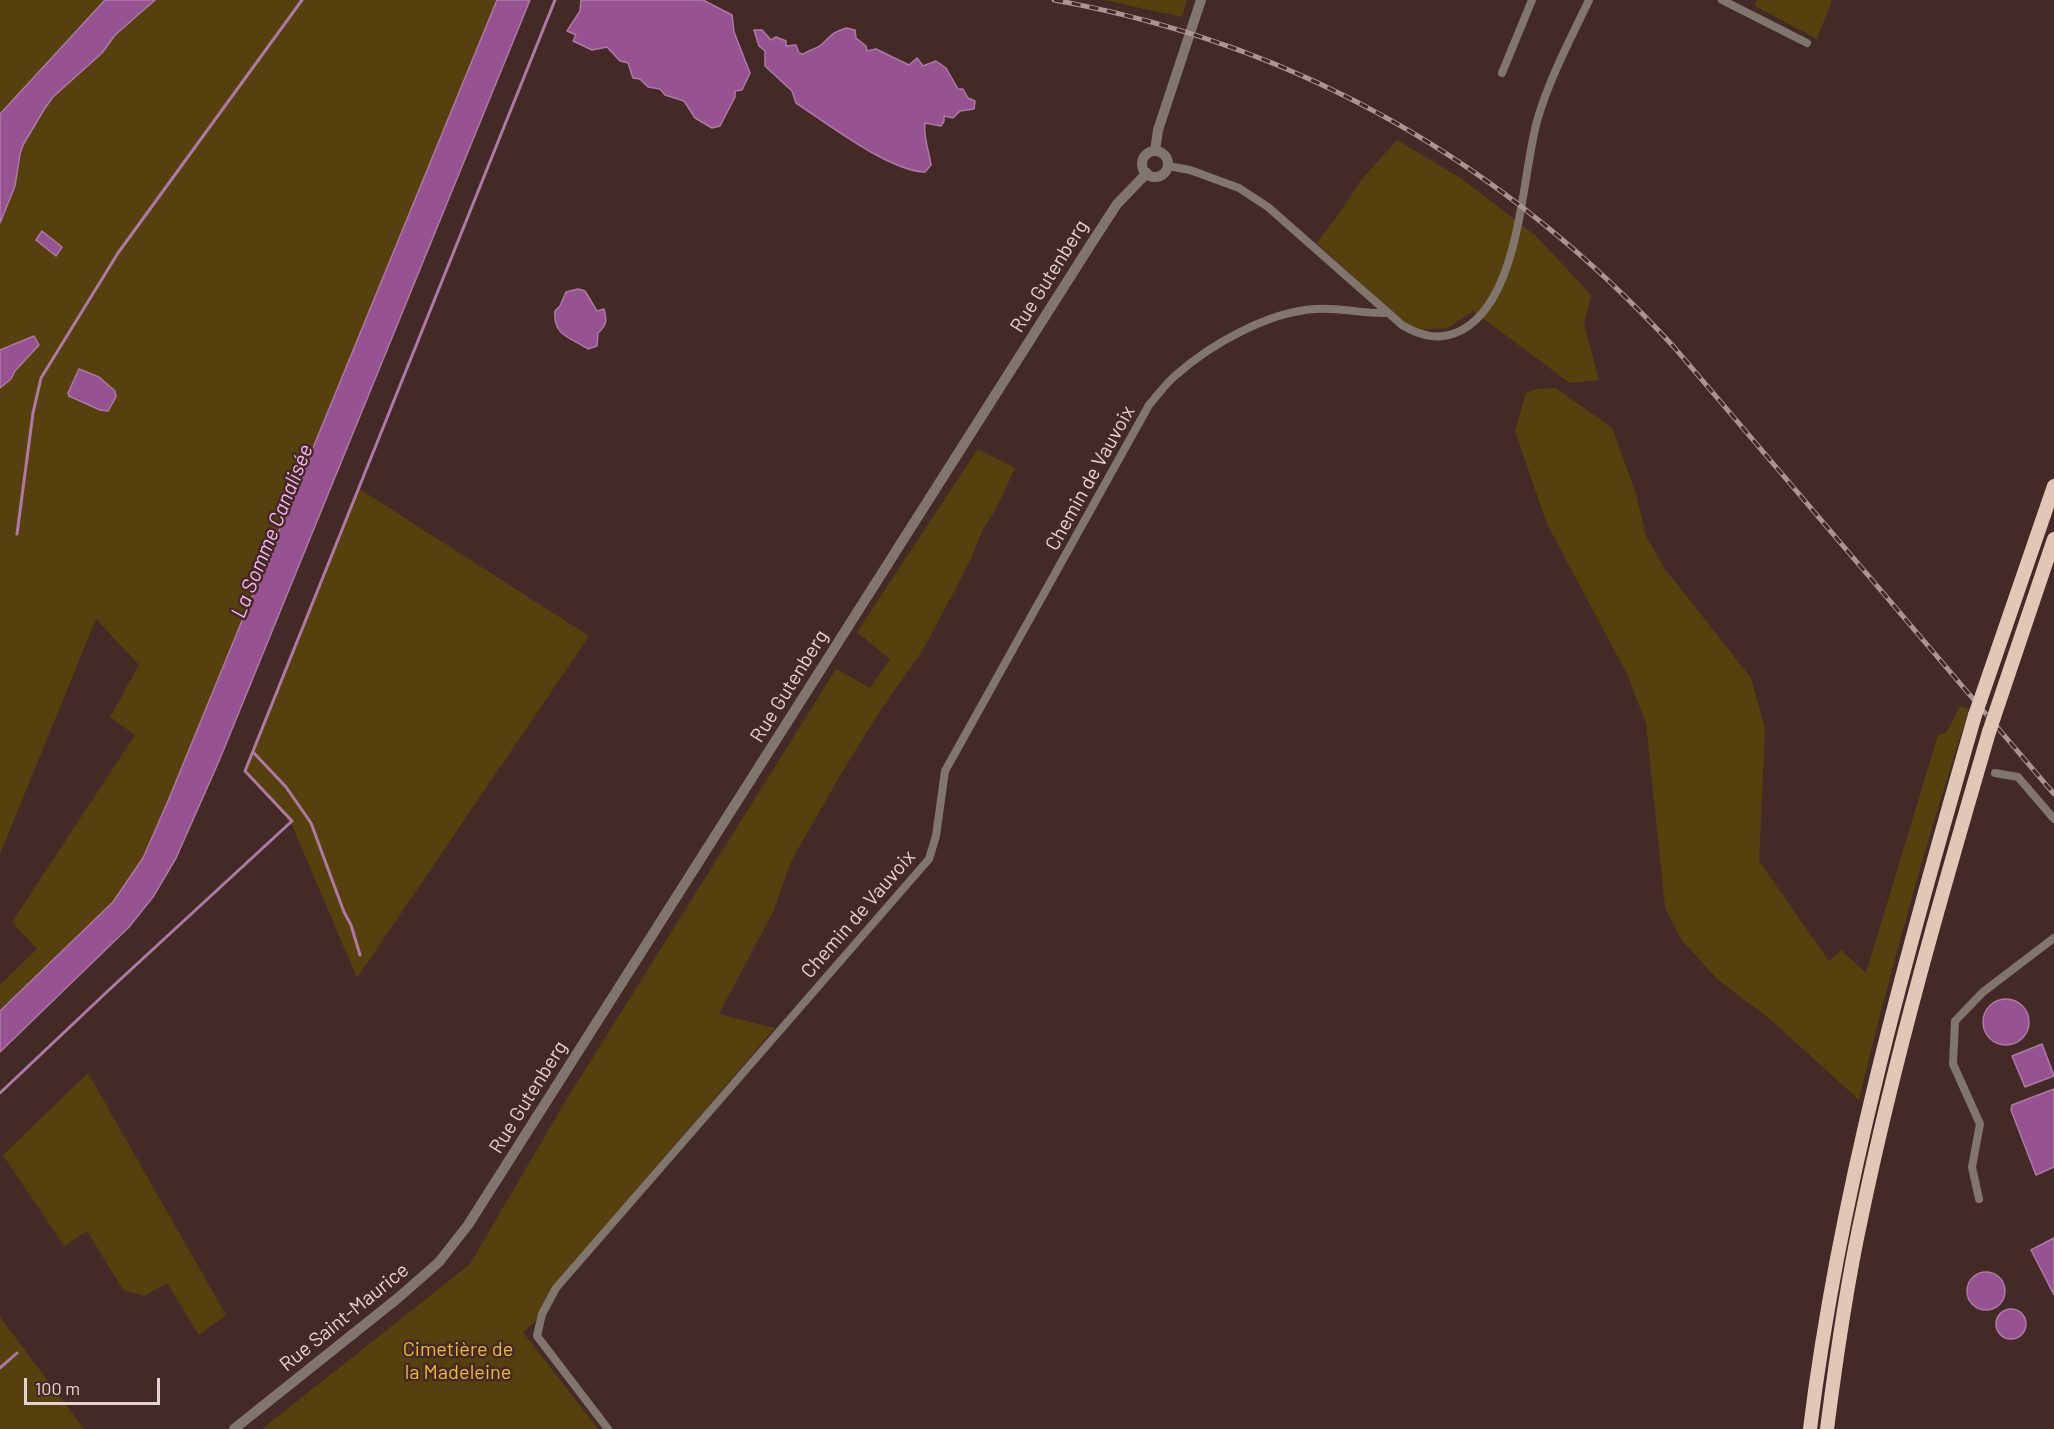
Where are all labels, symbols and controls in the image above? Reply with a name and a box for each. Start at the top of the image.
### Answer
street label: Rue Gutenberg [1005,215,1093,337]
street label: Chemin de Vauvoix [1040,401,1140,555]
water label: La Somme Canalisée [226,441,318,621]
street label: Rue Gutenberg [745,625,833,747]
street label: Chemin de Vauvoix [796,845,920,983]
street label: Rue Gutenberg [484,1036,572,1158]
street label: Rue Saint-Maurice [275,1258,413,1376]
park label: Cimetière de la Madeleine [403,1337,513,1384]
scale bar [27,1366,164,1404]
text: 100 m [35,1377,80,1399]

